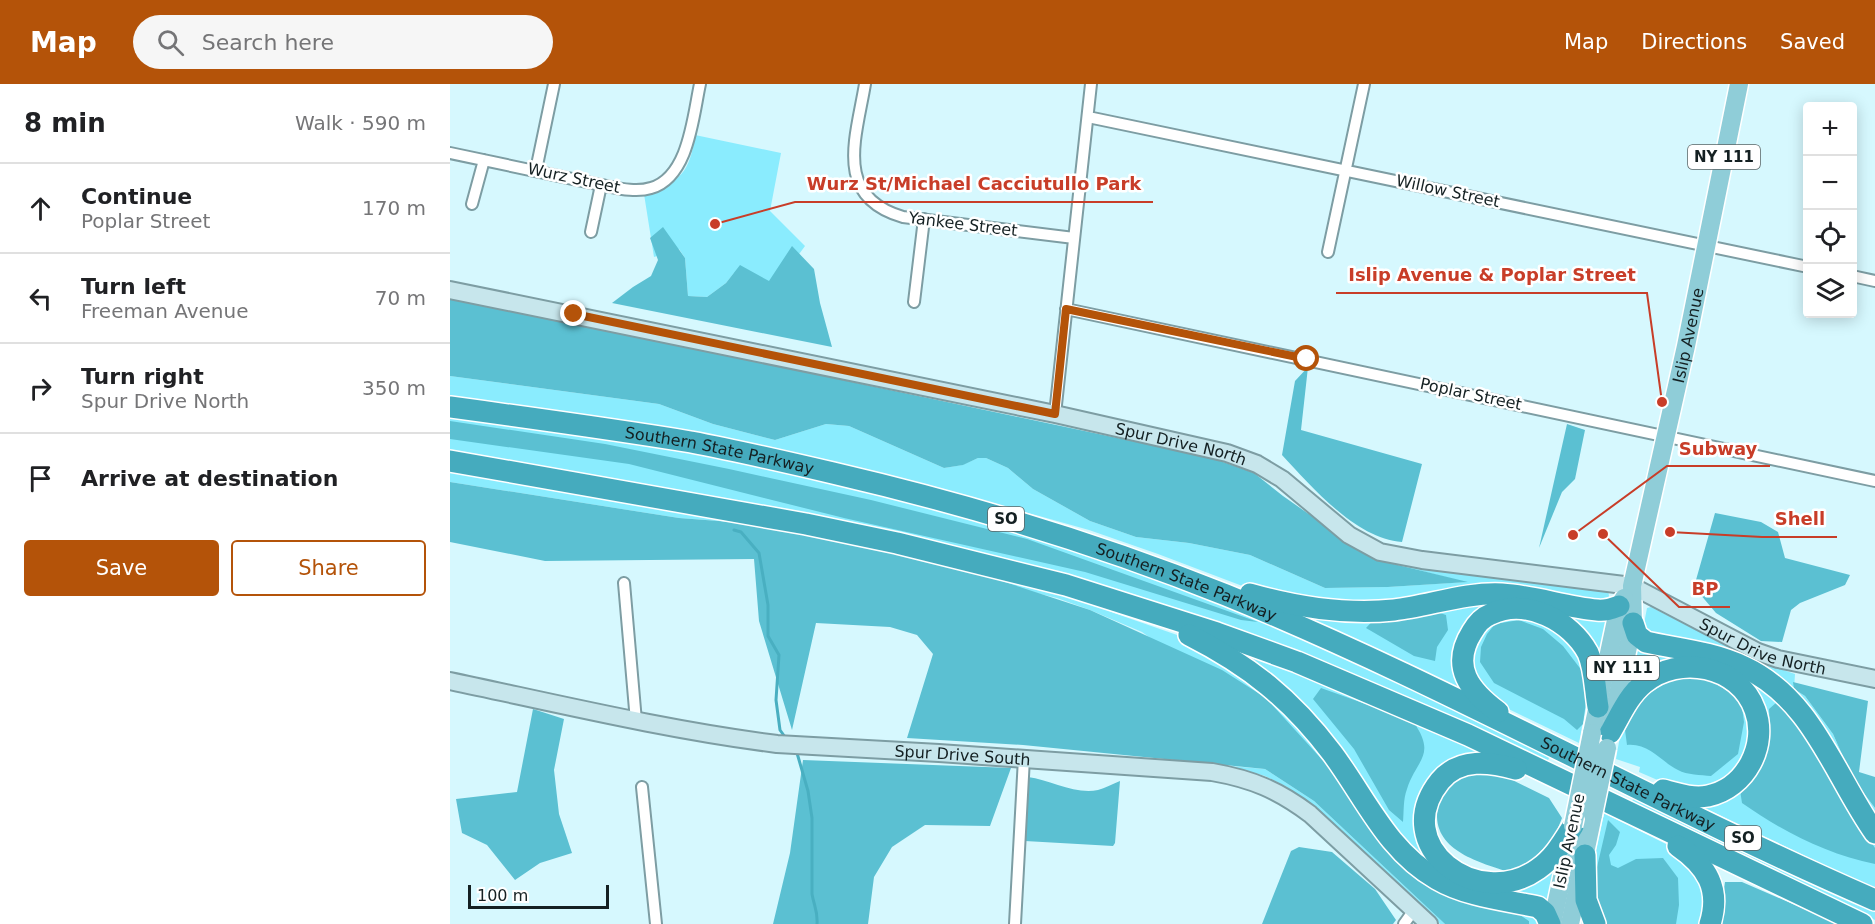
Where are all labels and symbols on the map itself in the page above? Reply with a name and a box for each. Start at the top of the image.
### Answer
road number: NY 111 [1688,145,1760,169]
street label: Wurz Street [526,159,622,197]
callout: Wurz St/Michael Cacciutullo Park [795,166,1153,202]
street label: Willow Street [1394,171,1502,211]
text: Wurz St/Michael Cacciutullo Park [807,173,1142,194]
street label: Yankee Street [906,208,1019,240]
callout: Islip Avenue & Poplar Street [1336,257,1647,293]
text: Islip Avenue & Poplar Street [1348,264,1636,285]
street label: Islip Avenue [1668,286,1707,385]
route end [560,300,586,326]
route start [1293,345,1319,371]
street label: Poplar Street [1418,374,1524,414]
street label: Spur Drive North [1113,418,1249,469]
street label: Southern State Parkway [624,422,816,478]
callout: Subway [1667,430,1770,466]
text: Subway [1679,438,1758,459]
callout: Shell [1762,501,1837,537]
road number: SO [988,507,1024,531]
text: Shell [1775,508,1825,529]
street label: Southern State Parkway [1094,538,1280,625]
callout: BP [1679,571,1730,607]
text: BP [1692,578,1718,599]
street label: Spur Drive North [1696,614,1828,678]
road number: NY 111 [1587,656,1659,680]
street label: Southern State Parkway [1538,732,1719,835]
street label: Spur Drive South [894,741,1031,769]
street label: Islip Avenue [1550,792,1588,890]
road number: SO [1725,826,1761,850]
scale bar [468,882,609,910]

